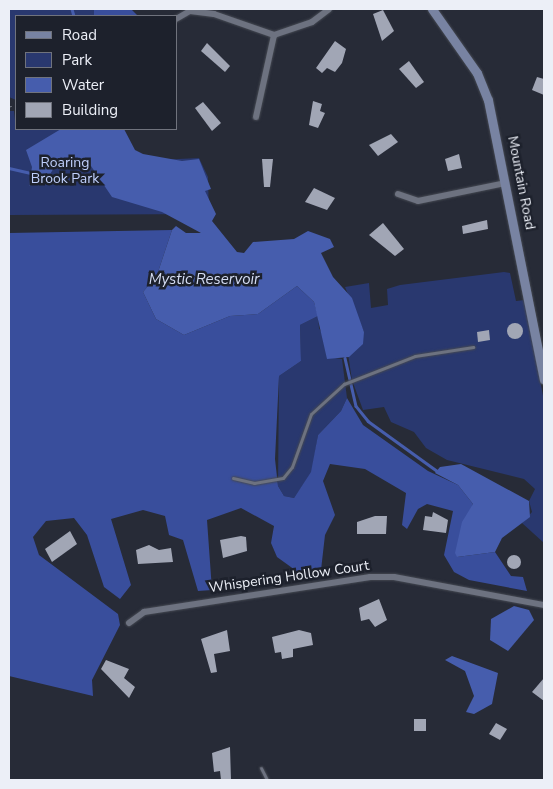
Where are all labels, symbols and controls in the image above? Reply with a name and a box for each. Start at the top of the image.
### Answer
legend [15,15,178,130]
text: Road [62,25,97,45]
text: Park [62,50,92,70]
text: Water [62,75,104,95]
text: Building [62,100,118,120]
street label: Mountain Road [504,135,538,231]
park label: Roaring Brook Park [31,155,99,188]
water label: Mystic Reservoir [149,271,259,289]
street label: Whispering Hollow Court [208,557,370,597]

